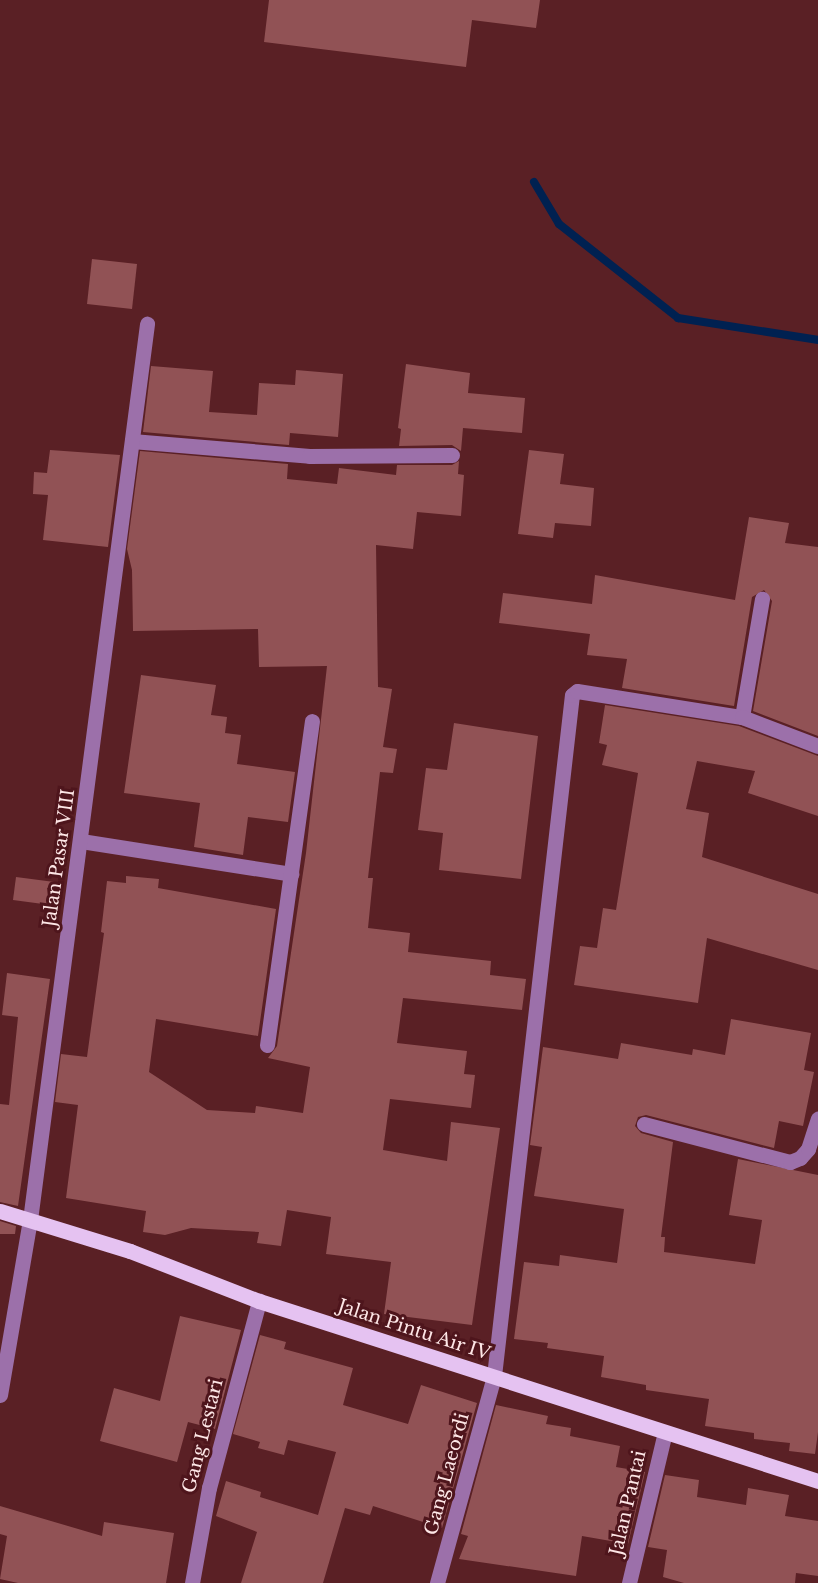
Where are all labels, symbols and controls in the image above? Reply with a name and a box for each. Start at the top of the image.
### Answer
street label: Jalan Pasar VIII [39,787,79,929]
street label: Jalan Pintu Air IV [335,1295,493,1365]
street label: Gang Lestari [178,1377,228,1495]
street label: Gang Laeordi [420,1410,474,1538]
street label: Jalan Pantai [605,1448,651,1558]

